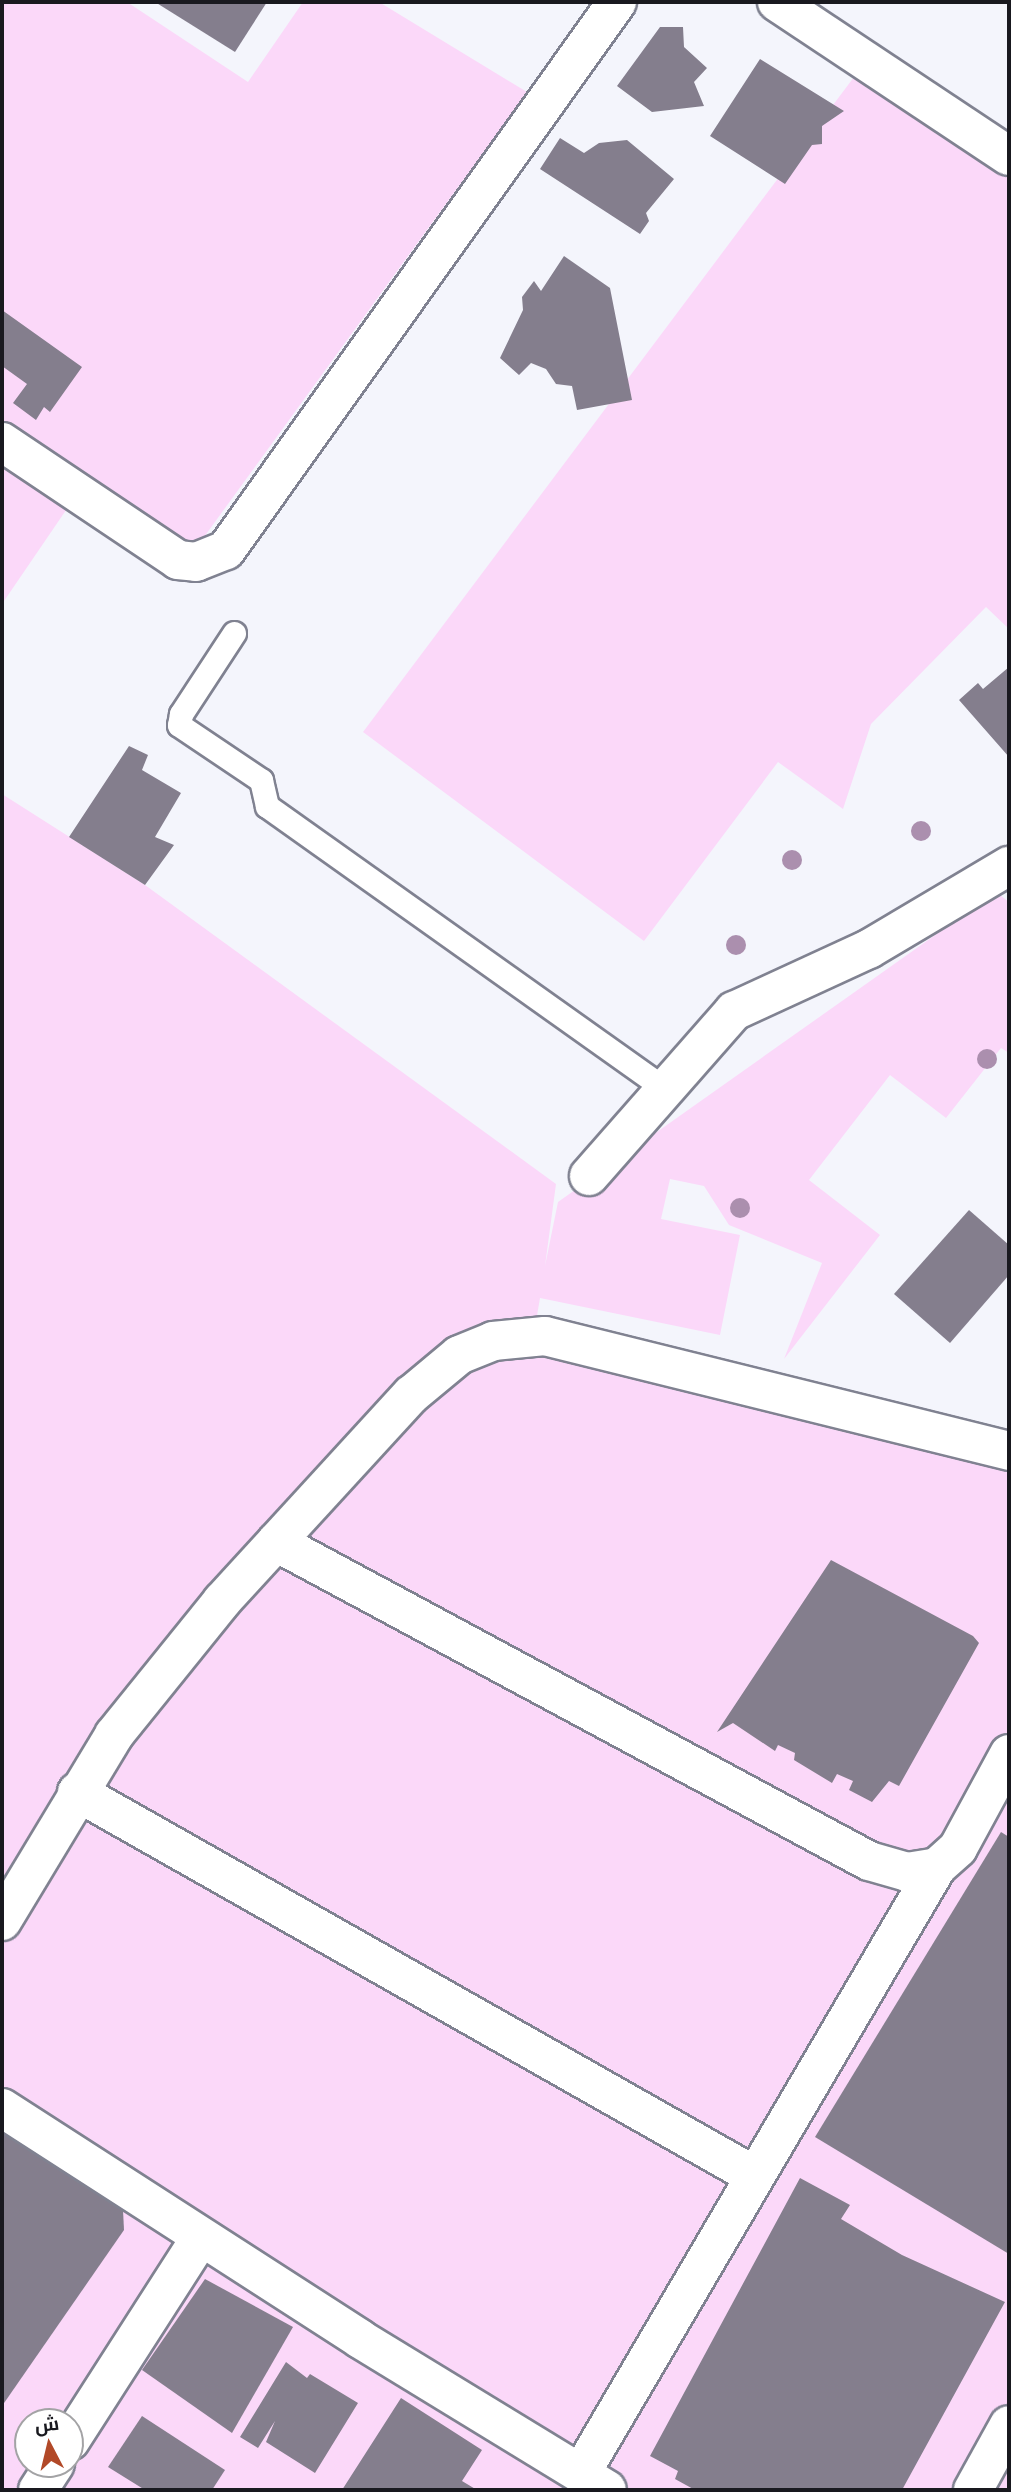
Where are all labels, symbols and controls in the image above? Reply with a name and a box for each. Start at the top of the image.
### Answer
north arrow [14,2408,84,2478]
text: ش [33,2411,60,2437]

